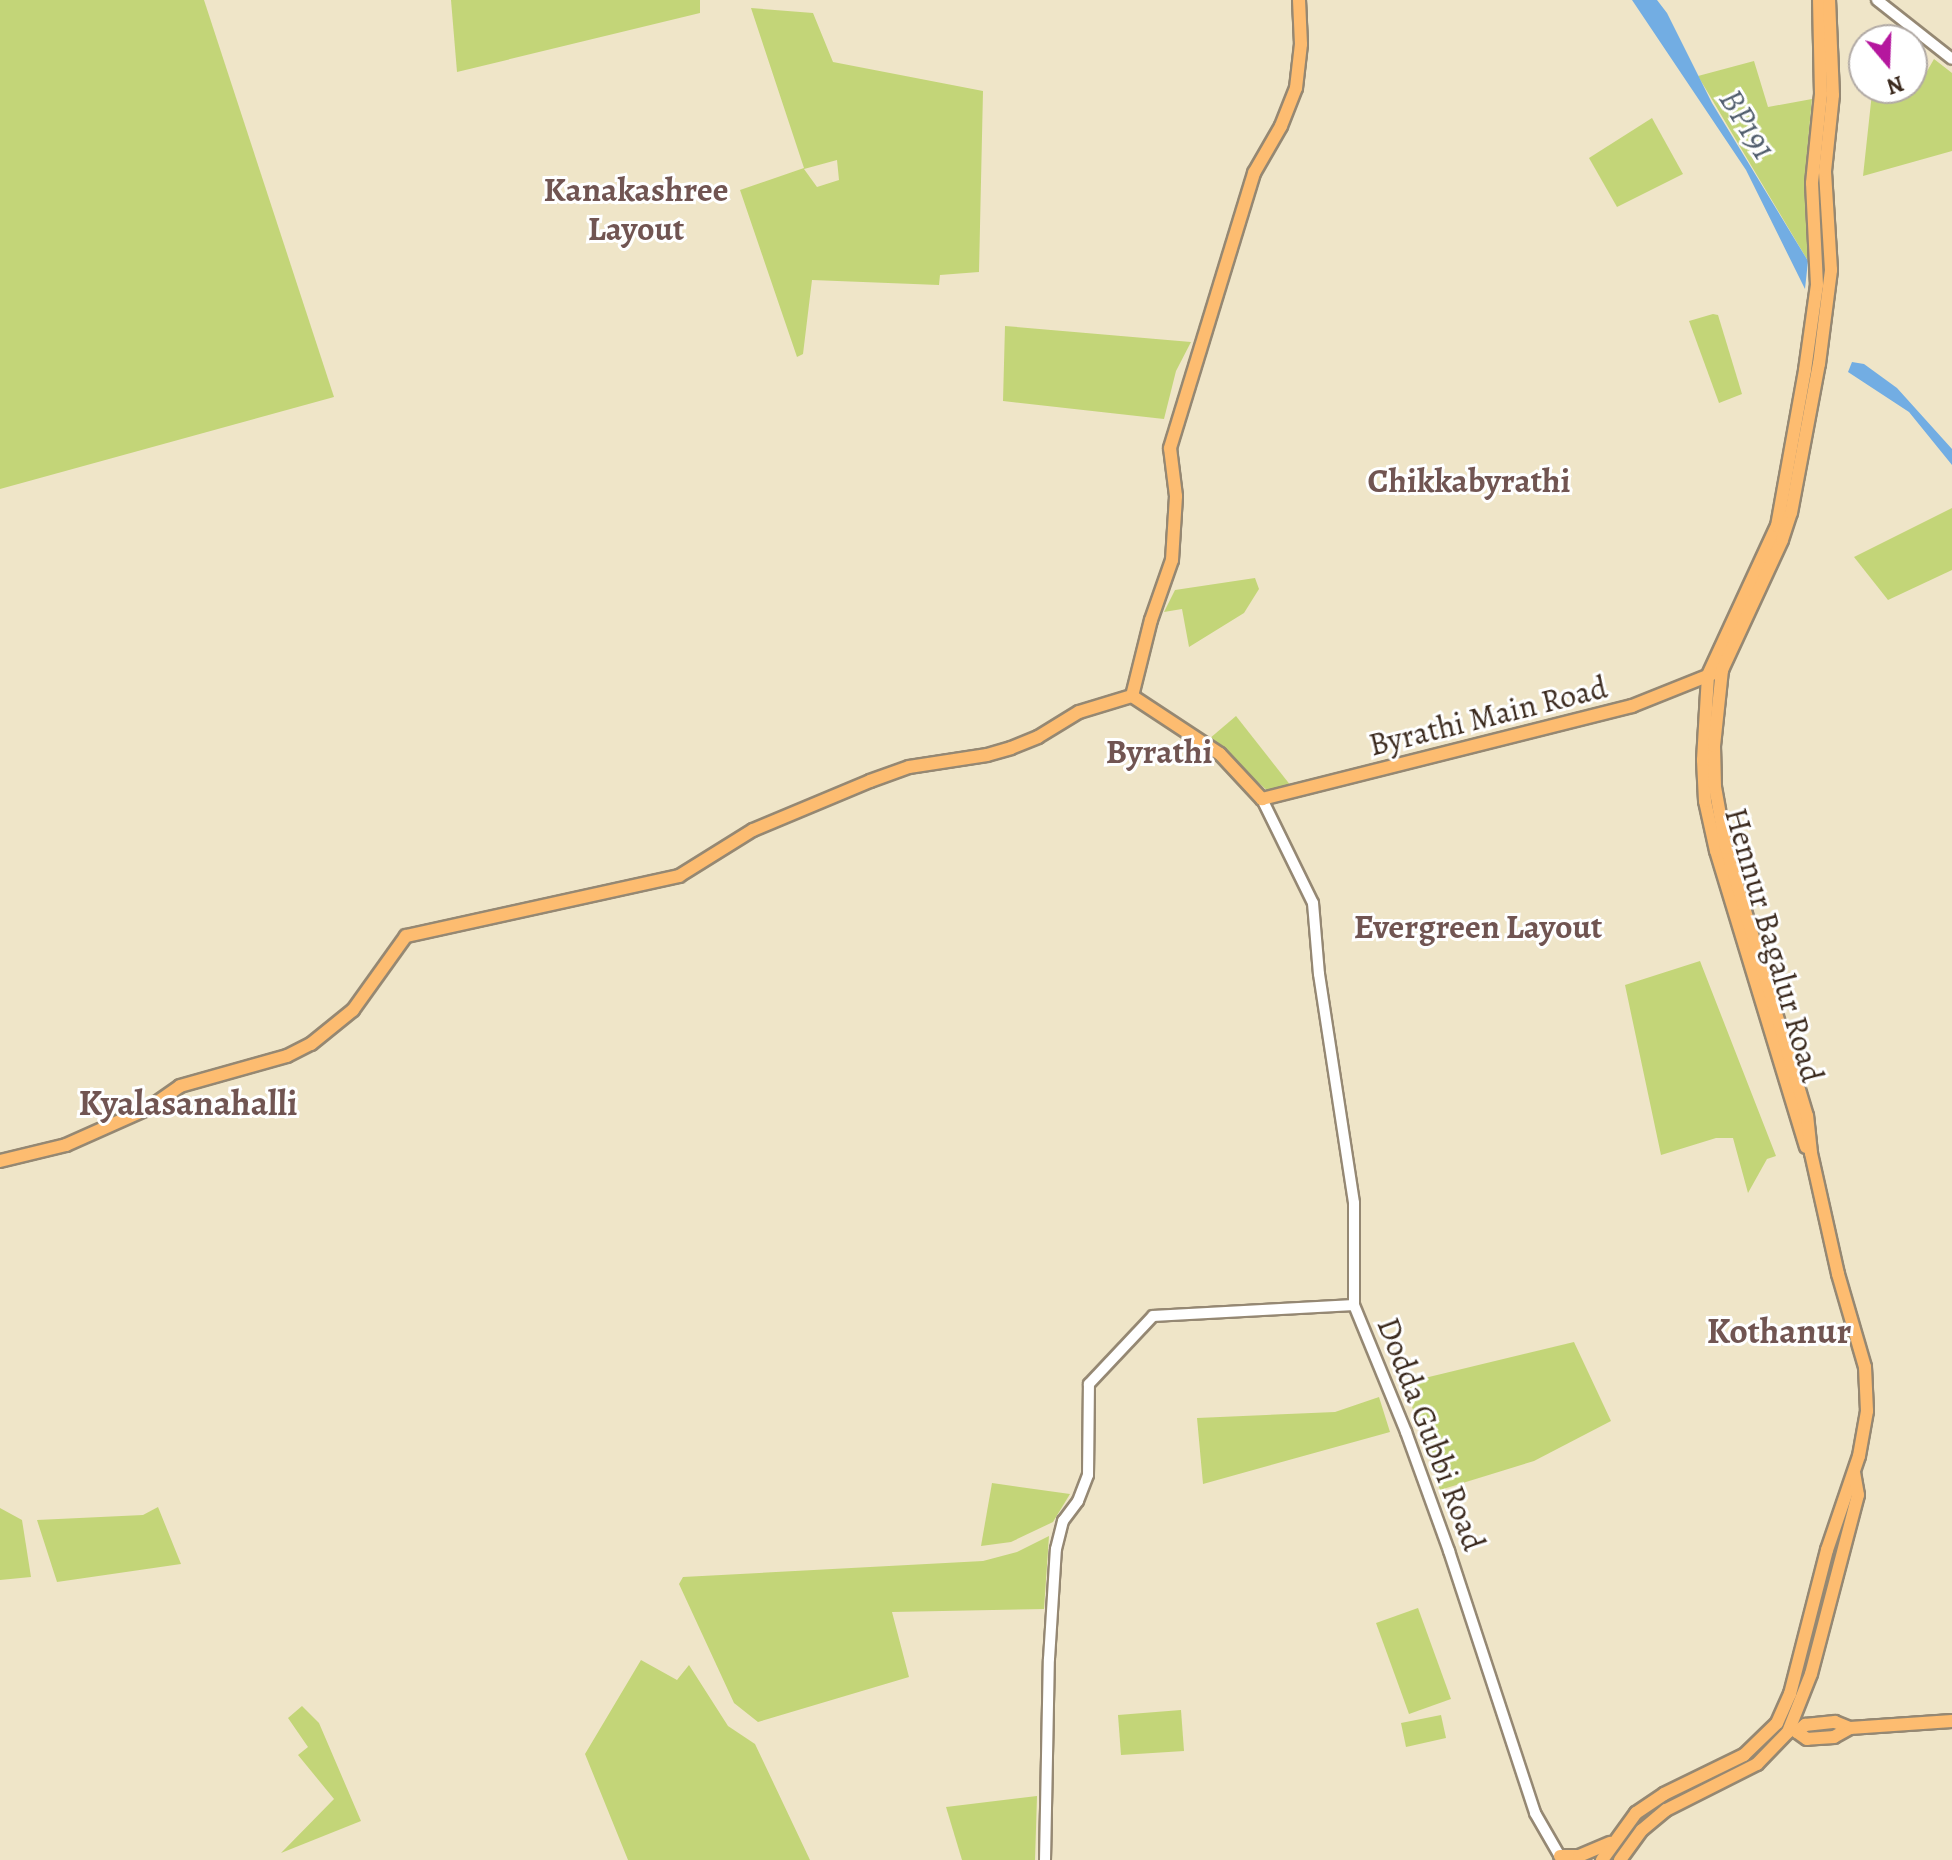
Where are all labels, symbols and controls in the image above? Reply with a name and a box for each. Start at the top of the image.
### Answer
north arrow [1848,24,1928,104]
text: N [1883,68,1908,102]
water label: BP191 [1711,81,1785,167]
district label: Kanakashree Layout [544,169,728,248]
district label: Chikkabyrathi [1367,461,1571,501]
street label: Byrathi Main Road [1365,668,1611,764]
district label: Byrathi [1106,732,1212,772]
street label: Hennur Bagalur Road [1716,803,1832,1087]
district label: Evergreen Layout [1354,907,1602,947]
district label: Kyalasanahalli [79,1081,297,1125]
district label: Kothanur [1707,1309,1851,1353]
street label: Dodda Gubbi Road [1369,1312,1493,1556]

